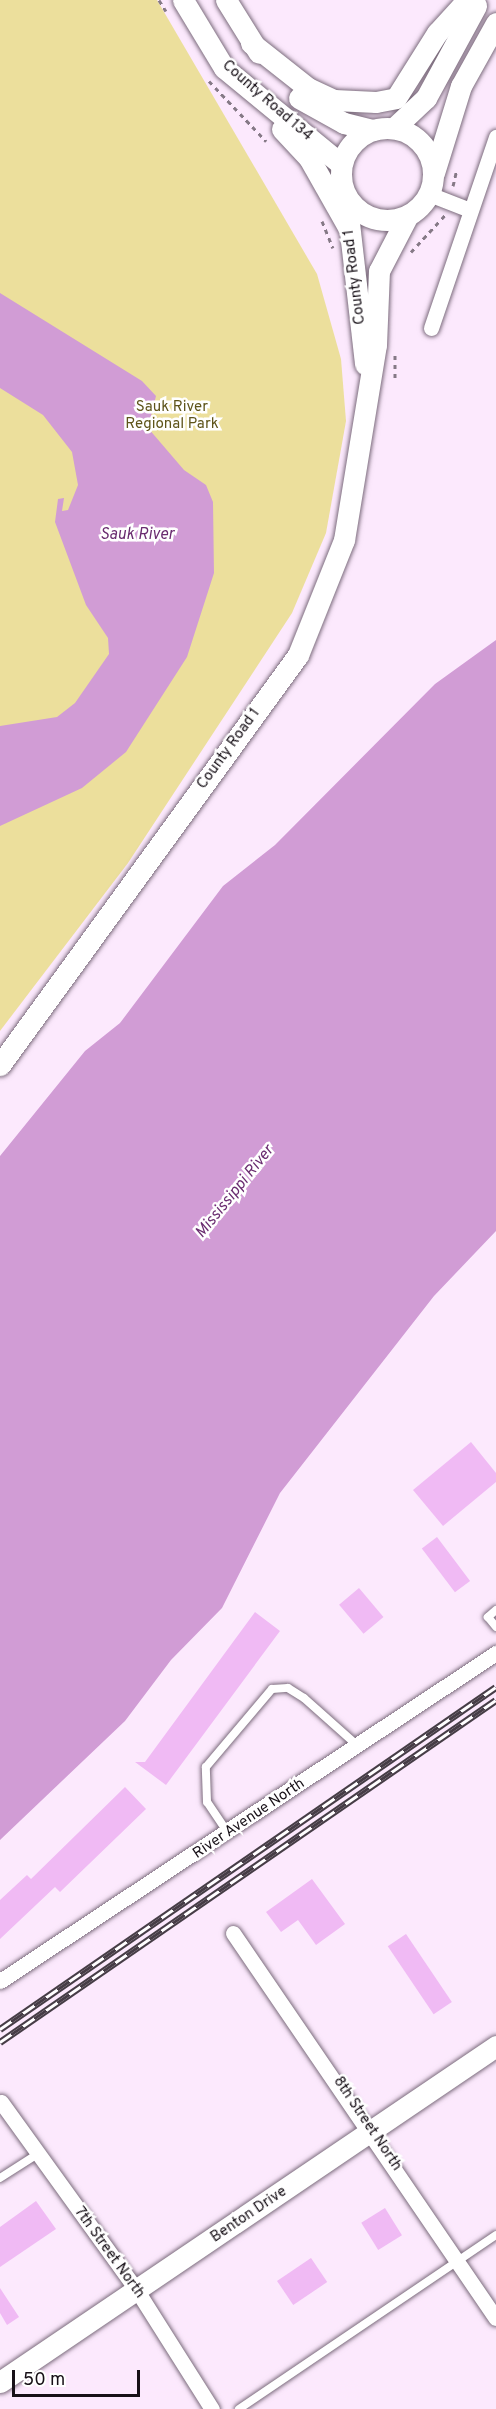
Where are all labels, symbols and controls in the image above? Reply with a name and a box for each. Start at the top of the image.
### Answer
street label: County Road 134 [218,57,316,145]
street label: County Road 1 [340,228,370,326]
park label: Sauk River Regional Park [125,398,219,433]
water label: Sauk River [100,525,174,545]
street label: County Road 1 [194,705,264,793]
water label: Mississippi River [192,1142,278,1242]
street label: River Avenue North [189,1775,309,1863]
street label: 8th Street North [329,2073,405,2175]
street label: Benton Drive [208,2183,290,2247]
street label: 7th Street North [70,2204,148,2302]
scale bar [15,2358,142,2396]
text: 50 m [23,2369,65,2392]

